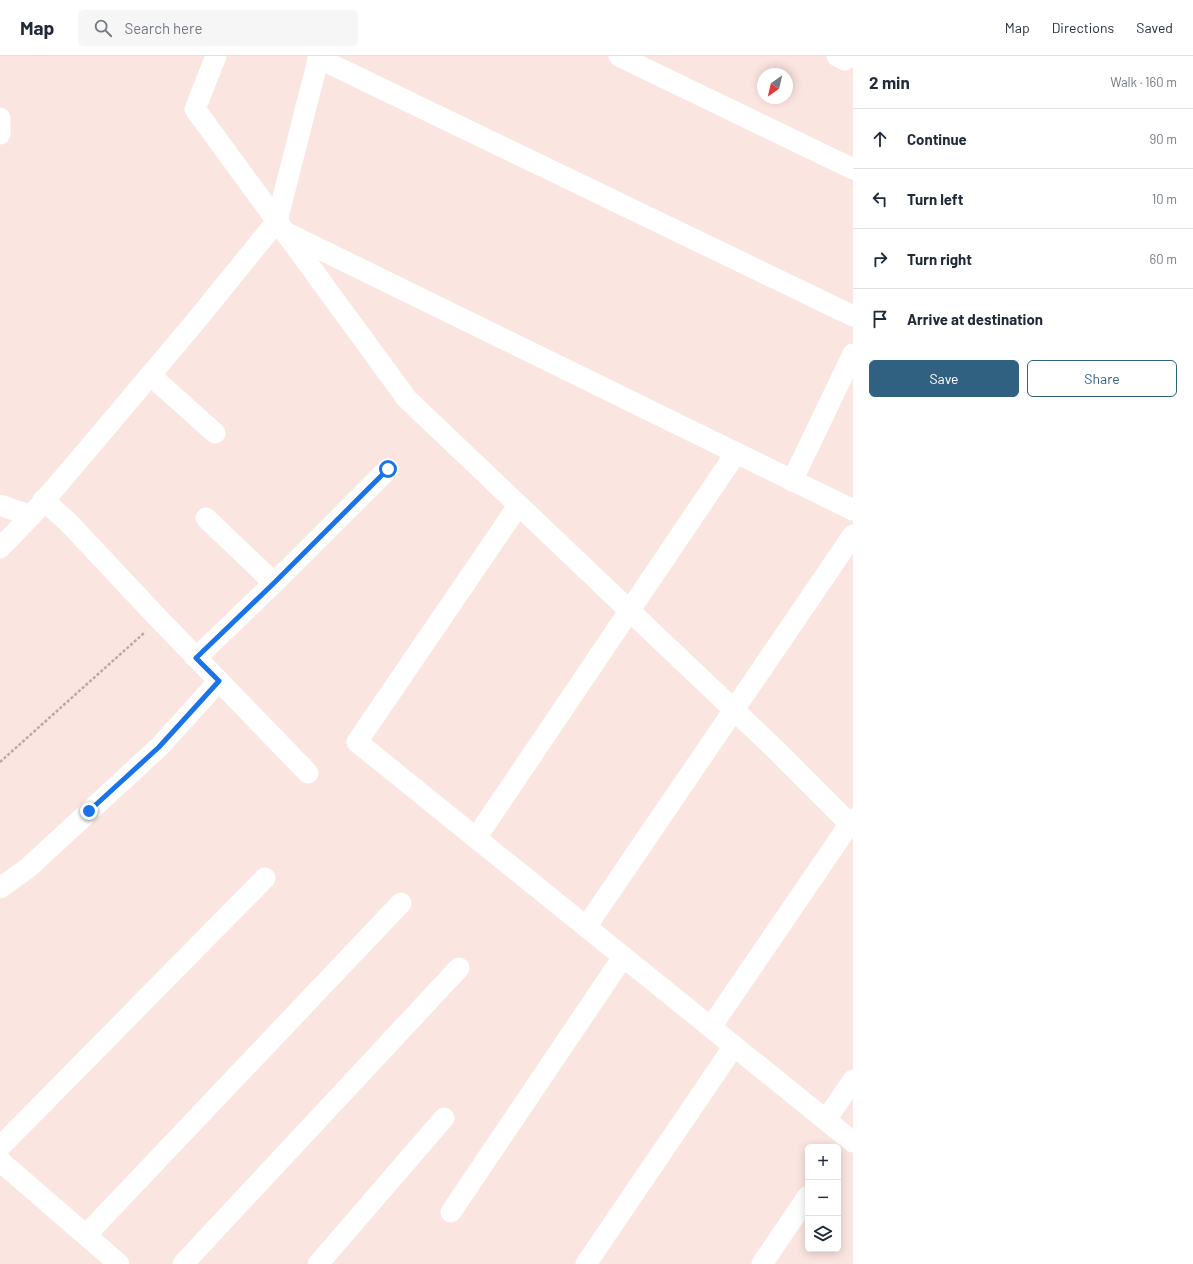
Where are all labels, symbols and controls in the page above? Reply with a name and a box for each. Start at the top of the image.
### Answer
search box [78,10,358,46]
text: Map [20,16,54,39]
icon: search [92,17,114,39]
text: Search here [124,19,202,37]
text: Map [1005,19,1030,36]
text: Directions [1052,19,1114,36]
text: Saved [1136,19,1173,36]
north arrow [757,68,793,104]
text: 2 min [869,72,910,92]
text: Walk · 160 m [1110,74,1177,90]
icon: ahead [869,128,891,150]
text: Continue [907,130,967,148]
text: 90 m [1150,131,1177,147]
icon: left [869,188,891,210]
text: Turn left [907,190,963,208]
text: 10 m [1152,191,1177,207]
icon: right [869,248,891,270]
text: Turn right [907,250,972,268]
text: 60 m [1150,251,1177,267]
icon: arrive [869,308,891,330]
text: Arrive at destination [907,310,1043,328]
button: Save [869,360,1019,397]
button: Share [1027,360,1177,397]
route start [379,460,397,478]
route end [80,802,98,820]
map controls [805,1144,841,1252]
button: + [805,1144,841,1180]
button: − [805,1180,841,1216]
button: layers [805,1216,841,1252]

